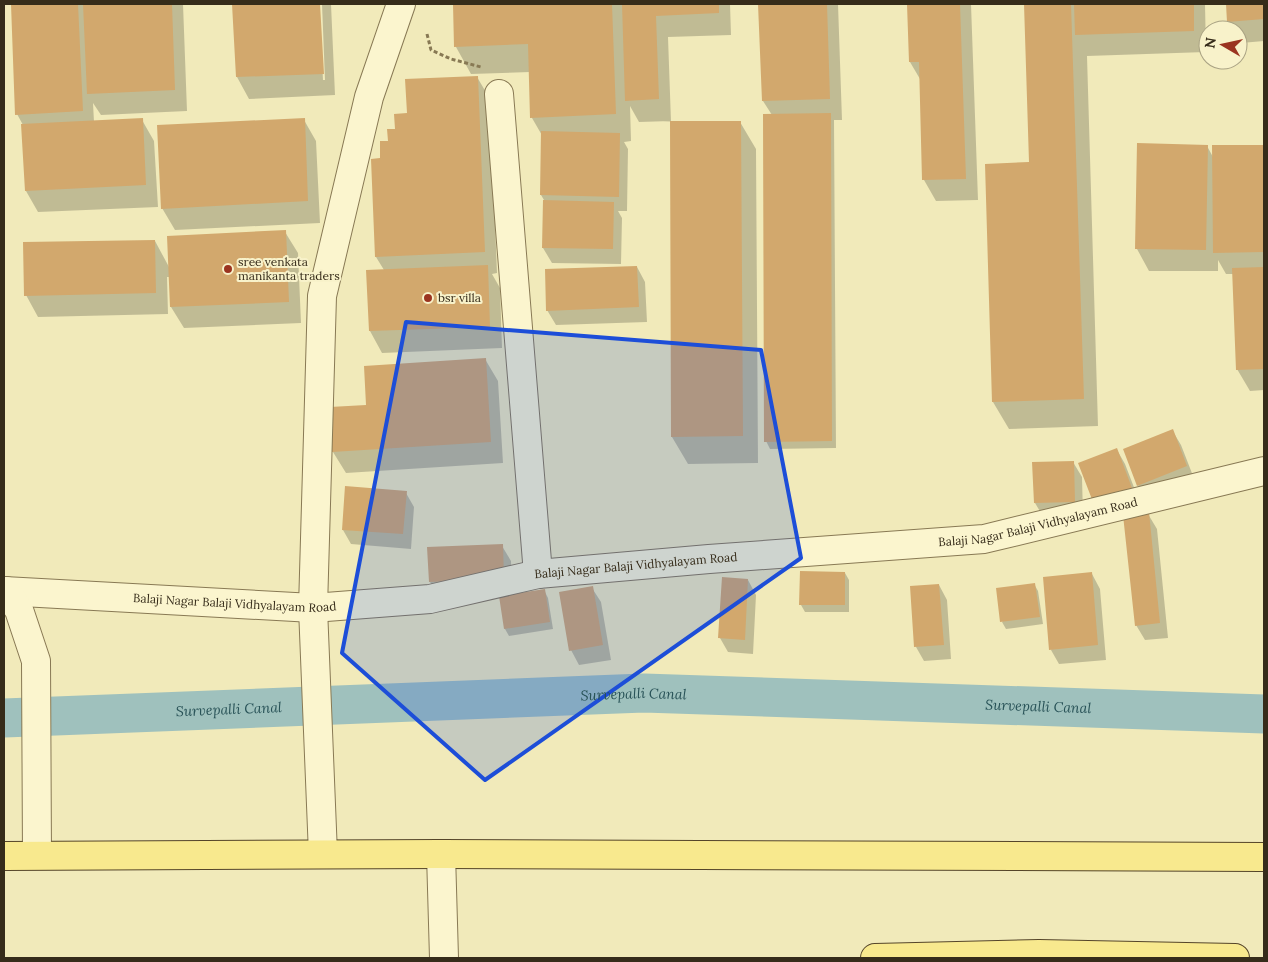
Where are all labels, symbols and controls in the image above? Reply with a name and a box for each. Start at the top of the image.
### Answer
north arrow [1198,20,1248,70]
text: N [1200,36,1220,50]
place label: sree venkata manikanta traders [238,254,340,283]
marker: sree venkata manikanta traders [222,263,234,275]
place label: bsr villa [438,290,481,305]
marker: bsr villa [422,292,434,304]
street label: Balaji Nagar Balaji Vidhyalayam Road [938,494,1139,549]
street label: Balaji Nagar Balaji Vidhyalayam Road [534,549,738,581]
street label: Balaji Nagar Balaji Vidhyalayam Road [133,590,337,615]
water label: Survepalli Canal [580,684,687,704]
water label: Survepalli Canal [985,696,1092,717]
water label: Survepalli Canal [175,698,282,720]

